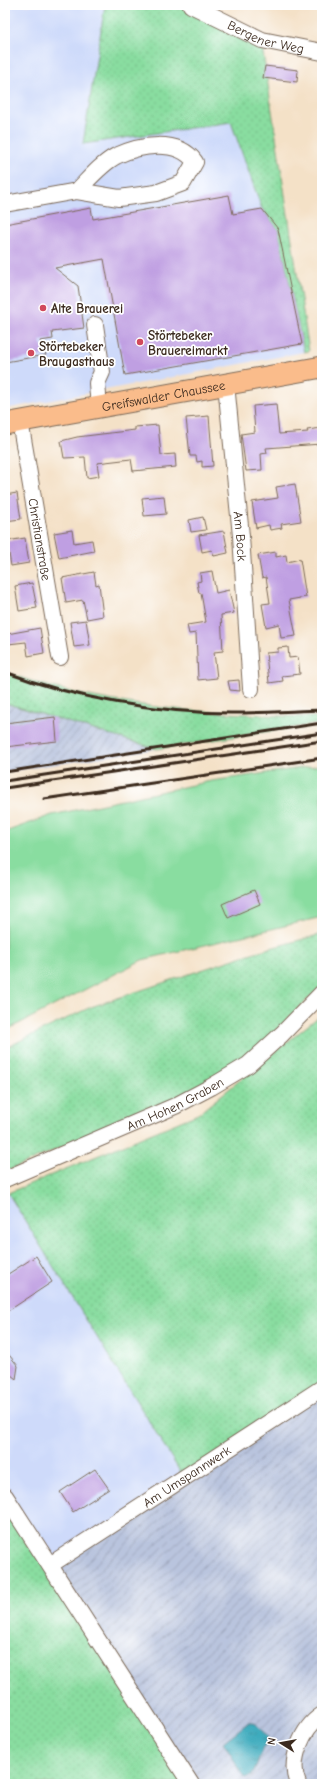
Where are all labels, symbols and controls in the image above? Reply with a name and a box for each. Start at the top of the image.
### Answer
street label: Bergener Weg [225,17,305,56]
place label: Alte Brauerei [51,301,123,316]
marker: Alte Brauerei [38,303,48,313]
place label: Störtebeker Brauereimarkt [148,328,228,358]
marker: Störtebeker Brauereimarkt [135,337,145,347]
place label: Störtebeker Braugasthaus [39,339,115,369]
marker: Störtebeker Braugasthaus [26,348,36,358]
street label: Greifswalder Chaussee [101,377,227,414]
street label: Christianstraße [26,497,54,582]
street label: Am Bock [231,511,250,563]
street label: Am Hohen Graben [124,1074,226,1133]
street label: Am Umspannwerk [140,1442,234,1510]
north arrow [261,1723,301,1763]
text: N [265,1736,279,1746]

